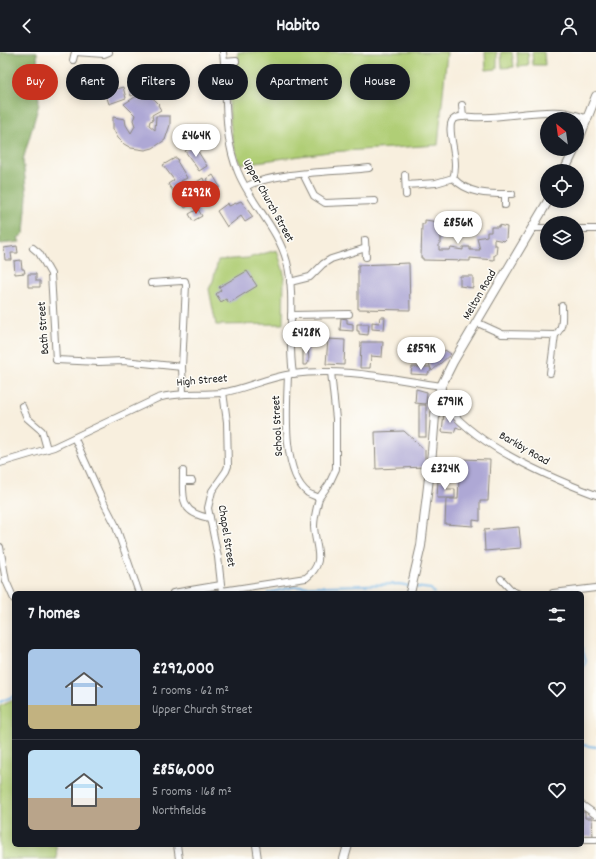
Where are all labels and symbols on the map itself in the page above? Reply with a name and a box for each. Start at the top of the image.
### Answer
north arrow [540,112,584,156]
pin: £464K [168,124,224,158]
street label: Upper Church Street [238,156,298,246]
pin: £292K [168,181,224,215]
pin: £856K [430,211,486,245]
street label: Melton Road [459,267,501,323]
street label: Bath Street [34,300,54,355]
pin: £428K [278,321,334,355]
pin: £859K [393,337,449,371]
street label: High Street [176,370,229,392]
pin: £791K [422,390,478,424]
street label: School Street [268,395,288,457]
street label: Barkby Road [496,428,552,470]
pin: £324K [417,457,473,491]
street label: Chapel Street [213,504,239,569]

